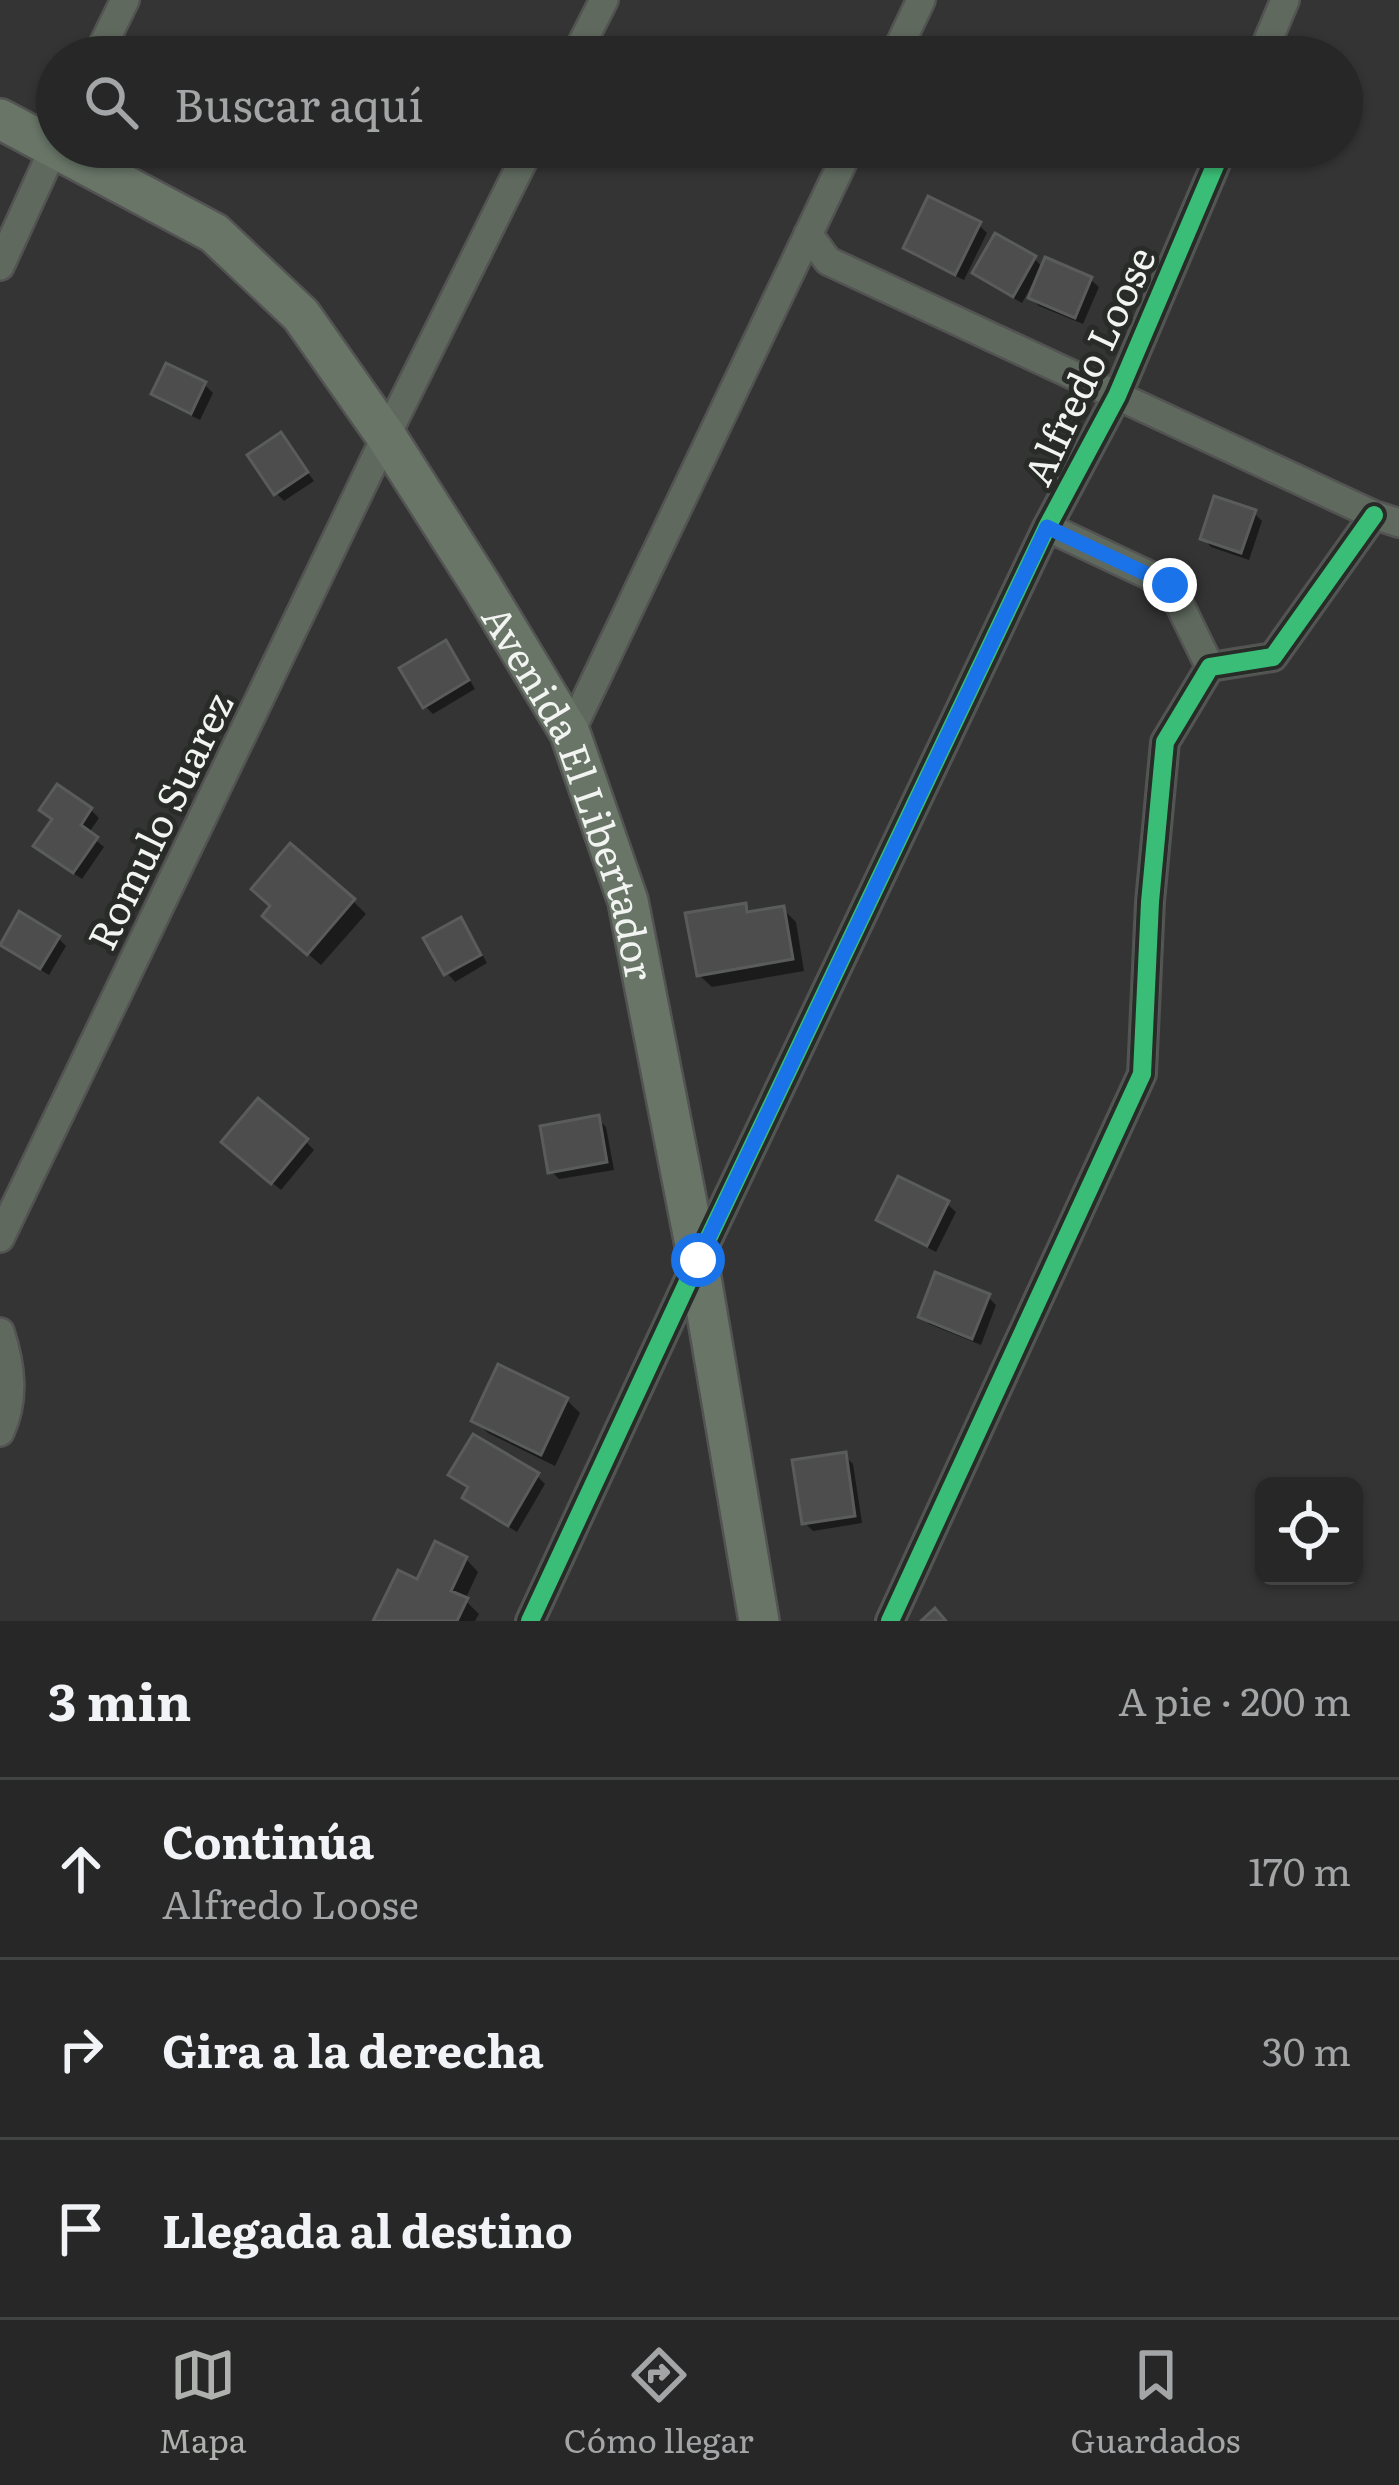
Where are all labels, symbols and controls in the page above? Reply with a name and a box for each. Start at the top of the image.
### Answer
search box [36,36,1363,168]
icon: search [78,69,144,135]
text: Buscar aquí [174,69,423,136]
street label: Alfredo Loose [1006,236,1168,494]
route end [1143,558,1197,612]
street label: Avenida El Libertador [470,593,672,986]
street label: Romulo Suarez [71,682,245,958]
route start [671,1233,725,1287]
map controls [1255,1477,1363,1585]
button: locate [1255,1477,1363,1585]
text: 3 min [48,1661,192,1737]
text: A pie · 200 m [1118,1670,1351,1728]
text: Continúa [162,1806,374,1873]
icon: ahead [48,1836,114,1902]
text: 170 m [1248,1840,1351,1898]
text: Alfredo Loose [162,1873,419,1931]
text: Gira a la derecha [162,2015,544,2082]
icon: right [48,2016,114,2082]
text: 30 m [1262,2020,1351,2078]
text: Llegada al destino [162,2195,573,2262]
icon: arrive [48,2196,114,2262]
tab: Mapa [159,2342,247,2463]
tab: Cómo llegar [564,2342,754,2463]
tab: Guardados [1071,2342,1240,2463]

